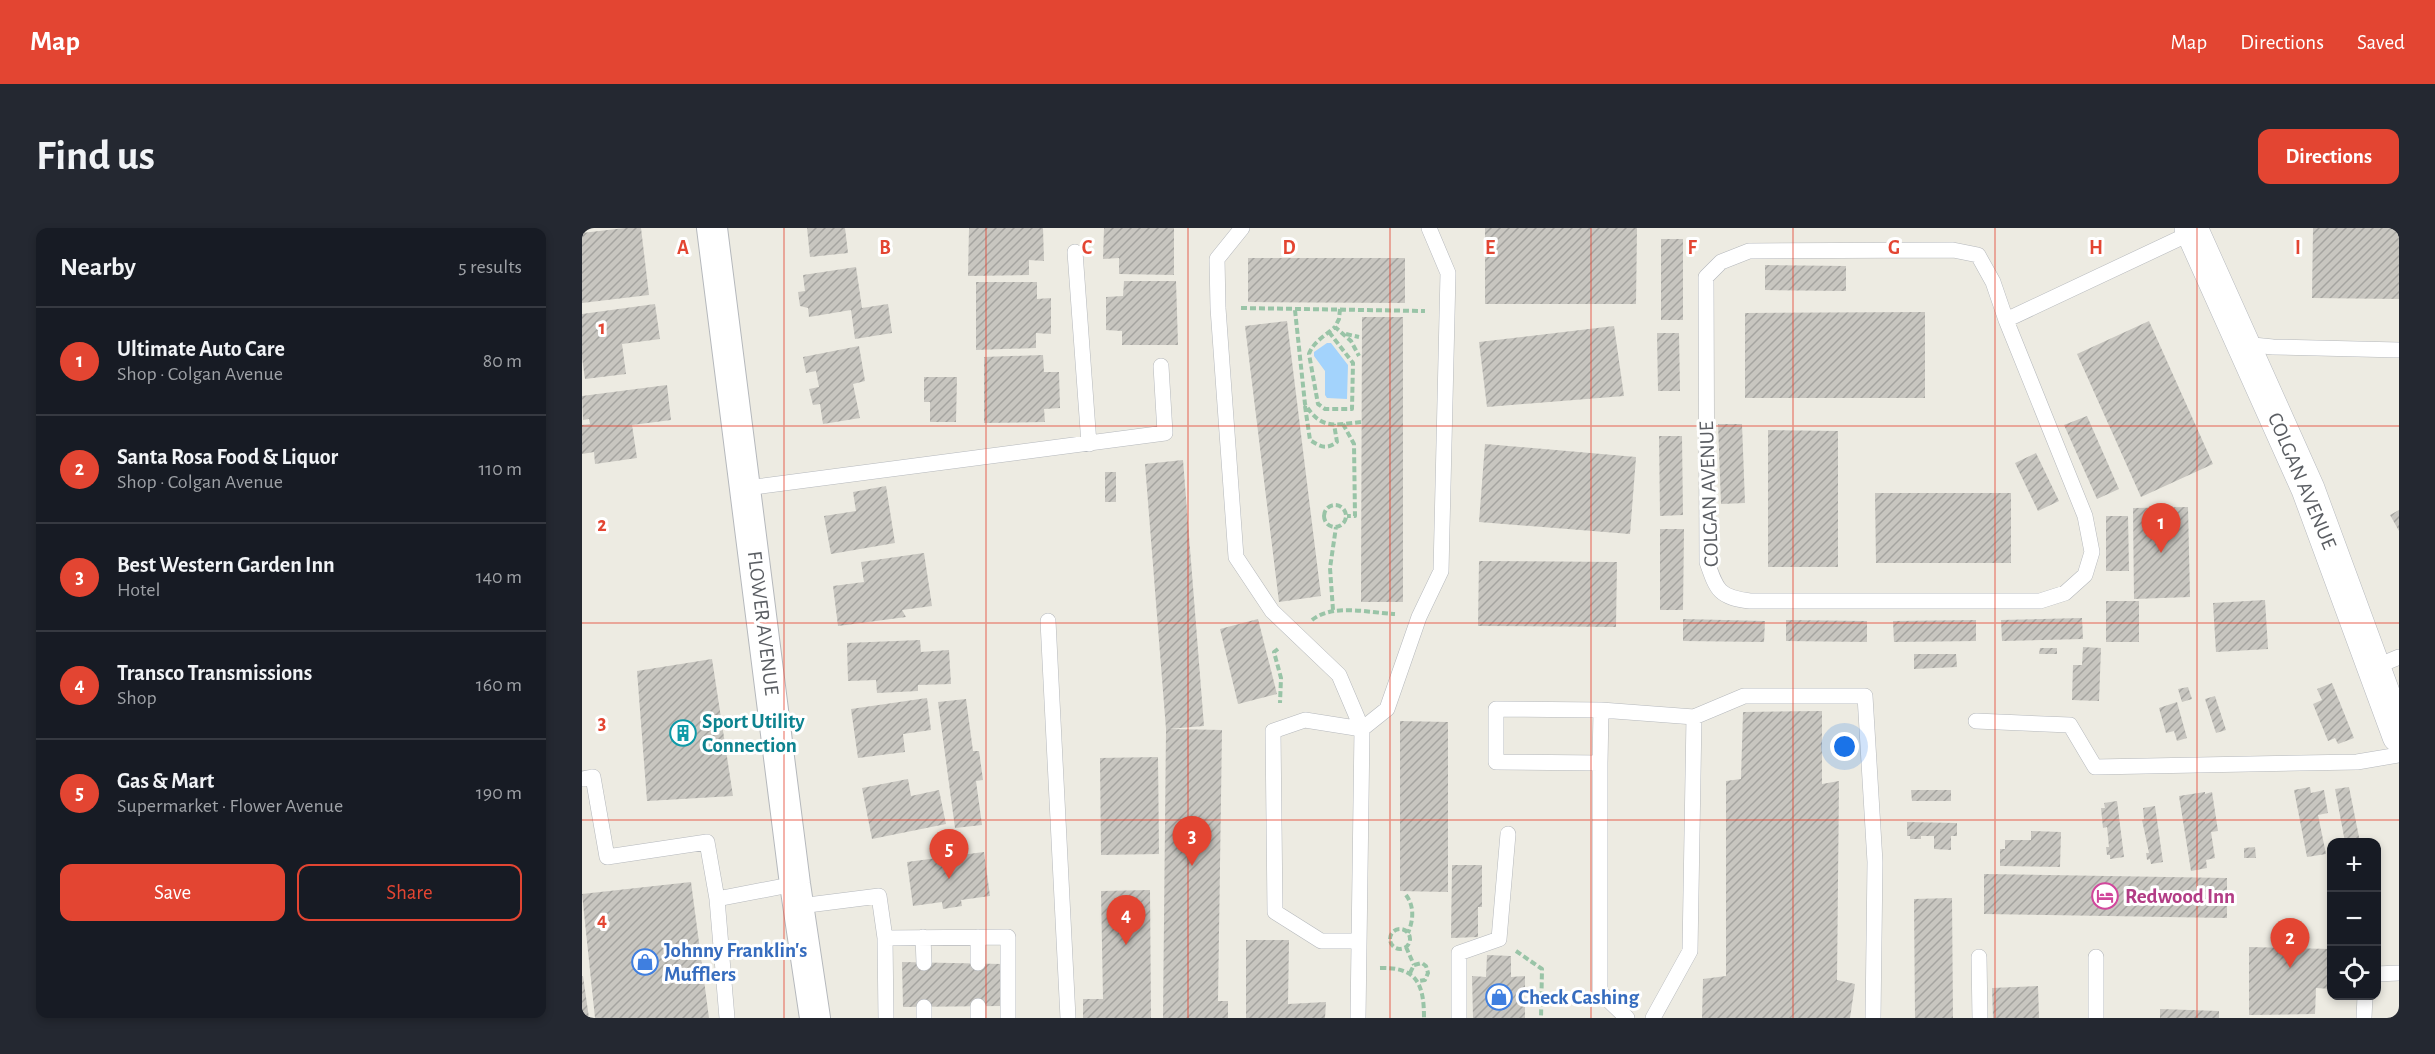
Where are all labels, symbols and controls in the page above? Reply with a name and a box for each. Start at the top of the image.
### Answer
text: Map [30,28,80,56]
text: Map [2171,32,2207,53]
text: Directions [2240,32,2324,53]
text: Saved [2357,32,2405,53]
button: Directions [2258,129,2399,184]
text: Find us [36,135,155,177]
text: A [677,238,689,258]
text: B [879,238,891,258]
text: C [1082,238,1093,258]
text: D [1282,238,1296,258]
text: E [1485,238,1495,258]
text: F [1687,238,1697,258]
text: G [1888,238,1900,258]
text: H [2089,238,2103,258]
text: I [2295,238,2301,258]
text: Nearby [60,254,136,280]
text: 5 results [458,257,522,277]
text: 1 [598,318,606,338]
text: Ultimate Auto Care [117,338,285,360]
text: 1 [76,351,83,371]
text: 80 m [483,351,522,371]
text: Shop · Colgan Avenue [117,364,283,384]
street label: COLGAN AVENUE [2264,410,2340,552]
street label: COLGAN AVENUE [1696,421,1722,567]
text: Santa Rosa Food & Liquor [117,446,338,468]
text: 2 [75,459,84,479]
text: 110 m [478,459,522,479]
text: Shop · Colgan Avenue [117,472,283,492]
pin: 1 [2142,504,2180,553]
text: 2 [597,515,607,535]
street label: FLOWER AVENUE [744,550,782,696]
text: Best Western Garden Inn [117,554,335,576]
text: 3 [75,567,84,587]
text: 140 m [476,567,522,587]
text: Hotel [117,580,160,600]
text: Transco Transmissions [117,662,312,684]
text: 4 [74,675,85,695]
text: 160 m [476,675,522,695]
text: Shop [117,688,157,708]
place label: Sport Utility Connection [702,711,805,756]
text: 3 [598,713,606,733]
building icon: Sport Utility Connection [668,718,698,748]
your location [1830,732,1859,761]
text: Gas & Mart [117,770,214,792]
text: 5 [75,783,84,803]
text: 190 m [476,783,522,803]
text: Supermarket · Flower Avenue [117,796,343,816]
pin: 3 [1172,816,1212,866]
pin: 5 [930,830,968,879]
map controls [2327,838,2381,1000]
button: + [2327,838,2381,892]
button: Save [60,864,285,921]
button: Share [297,864,522,921]
hotel icon: Redwood Inn [2090,881,2120,911]
place label: Redwood Inn [2125,886,2235,907]
button: − [2327,892,2381,946]
pin: 4 [1106,896,1146,945]
text: 4 [597,910,607,930]
pin: 2 [2270,918,2310,968]
place label: Johnny Franklin's Mufflers [664,940,807,985]
button: locate [2327,946,2381,1000]
shop icon: Johnny Franklin's Mufflers [630,947,660,977]
shop icon: Check Cashing [1484,982,1514,1012]
place label: Check Cashing [1518,987,1639,1008]

